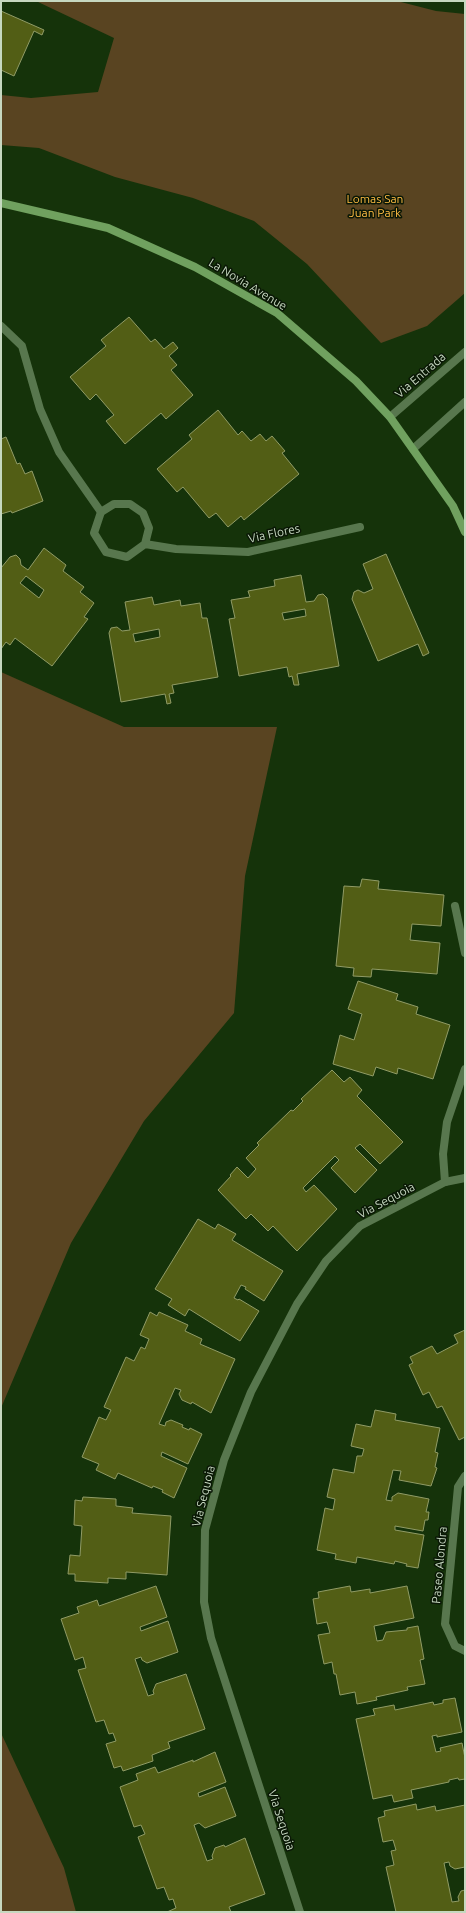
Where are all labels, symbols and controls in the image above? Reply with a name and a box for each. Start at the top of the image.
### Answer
park label: Lomas San Juan Park [347,192,403,219]
street label: La Novia Avenue [207,256,289,312]
street label: Via Entrada [392,350,448,400]
street label: Via Flores [247,521,301,545]
street label: Via Sequoia [355,1180,417,1220]
street label: Via Sequoia [189,1464,217,1528]
street label: Paseo Alondra [429,1526,449,1604]
street label: Via Sequoia [266,1788,298,1852]

